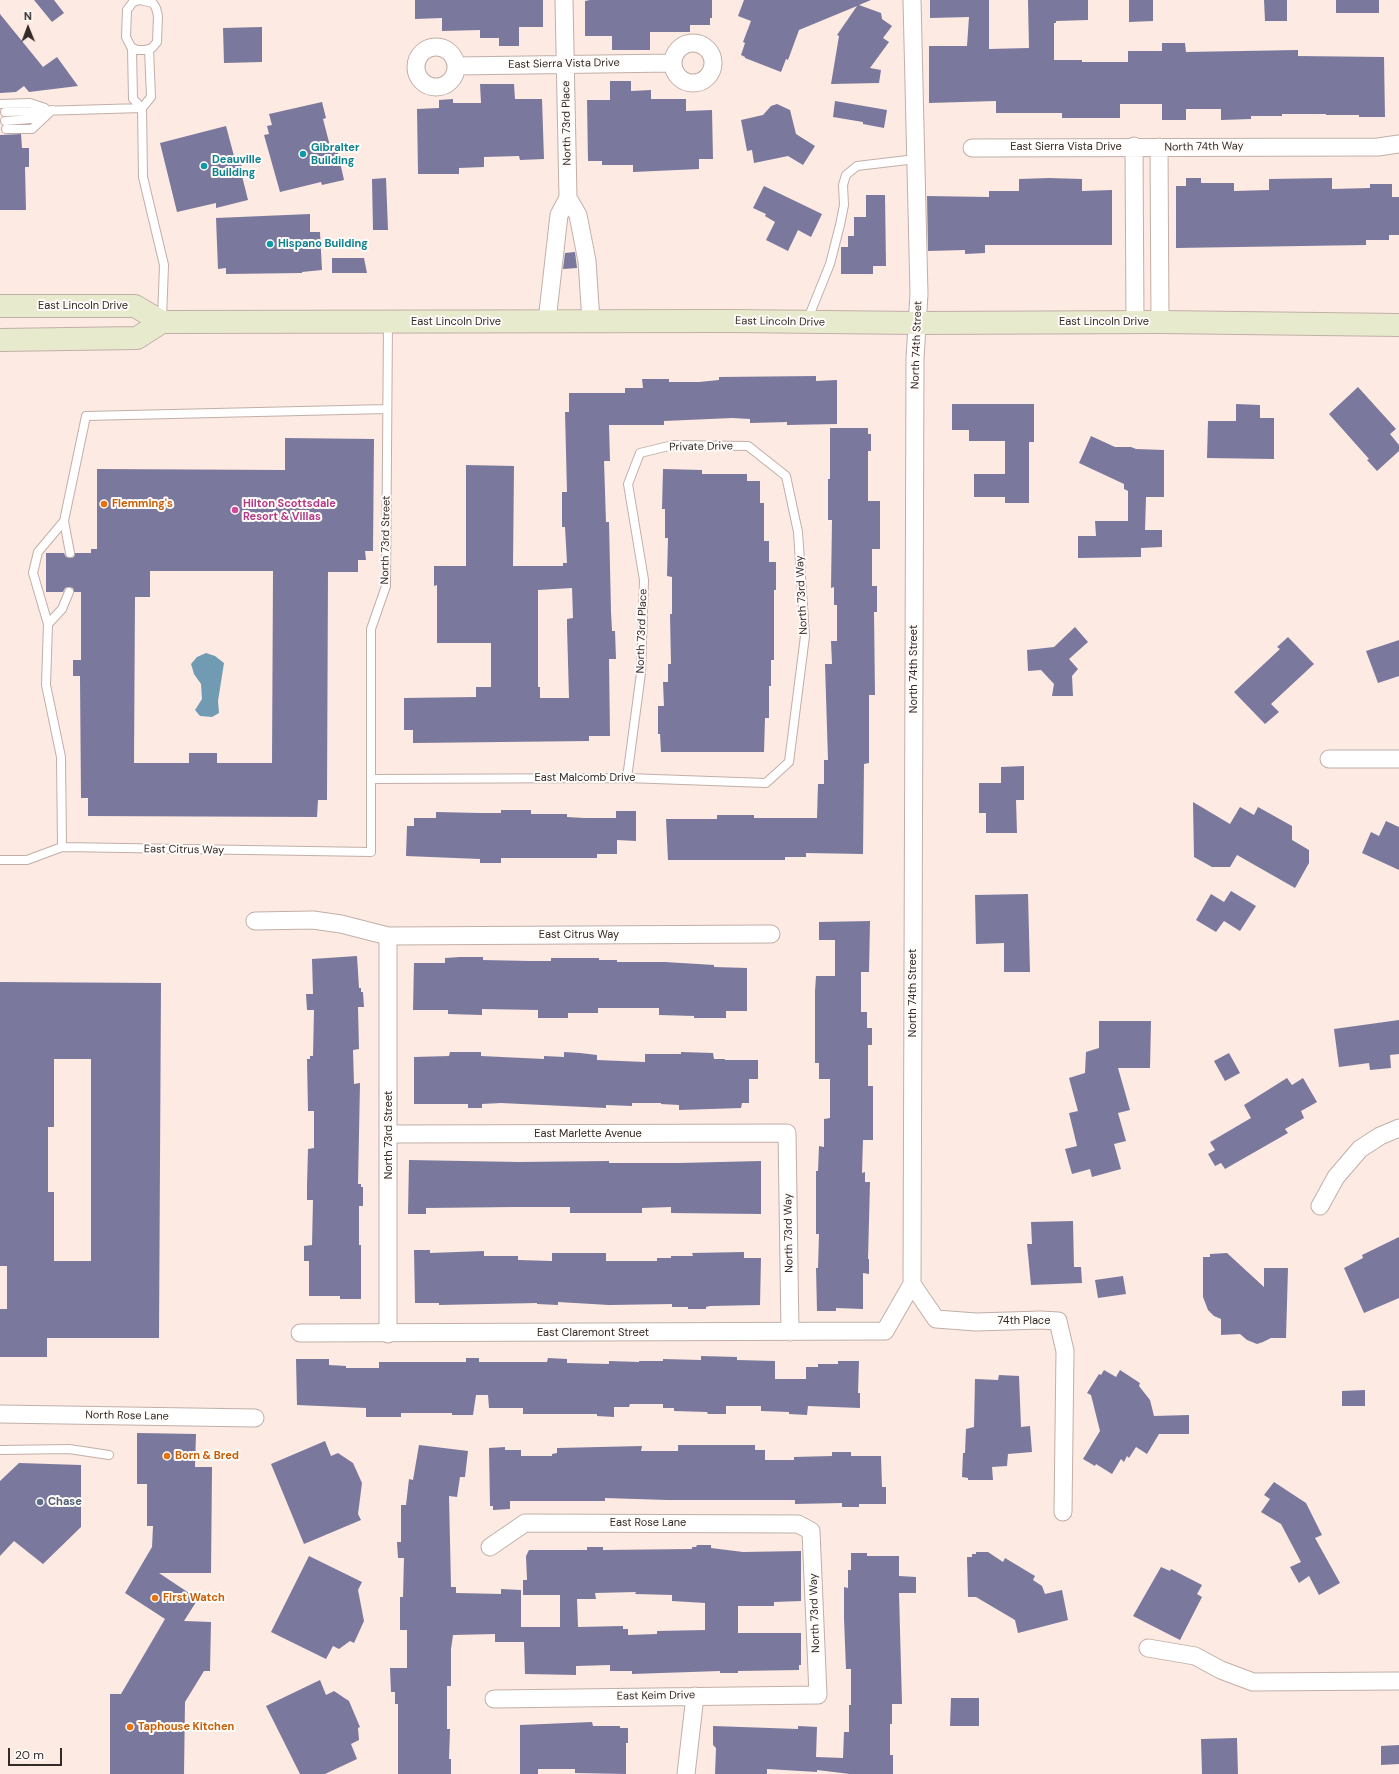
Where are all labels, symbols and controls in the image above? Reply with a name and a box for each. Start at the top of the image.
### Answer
north arrow [8,8,48,48]
text: N [24,9,32,23]
street label: East Sierra Vista Drive [508,56,620,72]
street label: North 73rd Place [560,80,574,166]
street label: East Sierra Vista Drive [1010,140,1122,154]
street label: North 74th Way [1164,140,1244,154]
place label: Gibralter Building [311,141,359,167]
marker: Gibralter Building [298,149,308,159]
place label: Deauville Building [212,153,261,179]
marker: Deauville Building [199,161,209,171]
place label: Hispano Building [278,237,368,251]
marker: Hispano Building [265,239,275,249]
street label: East Lincoln Drive [38,299,128,313]
street label: North 74th Street [909,301,925,389]
street label: East Lincoln Drive [411,315,501,329]
street label: East Lincoln Drive [735,315,825,329]
street label: East Lincoln Drive [1059,315,1149,329]
street label: Private Drive [669,440,733,454]
street label: North 73rd Street [379,496,393,584]
place label: Flemming's [112,497,173,511]
place label: Hilton Scottsdale Resort & Villas [243,497,336,523]
marker: Flemming's [99,499,109,509]
marker: Hilton Scottsdale Resort & Villas [230,505,240,515]
street label: North 73rd Way [793,555,811,635]
street label: North 73rd Place [634,588,650,674]
street label: North 74th Street [907,625,921,713]
street label: East Malcomb Drive [535,771,635,785]
street label: East Citrus Way [144,843,224,857]
street label: East Citrus Way [539,928,619,942]
street label: North 74th Street [906,949,920,1037]
street label: North 73rd Street [382,1091,396,1179]
street label: East Marlette Avenue [534,1127,642,1141]
street label: North 73rd Way [782,1193,796,1273]
street label: 74th Place [998,1314,1050,1328]
street label: East Claremont Street [537,1326,649,1340]
street label: North Rose Lane [85,1409,169,1423]
place label: Born & Bred [175,1449,239,1463]
marker: Born & Bred [162,1451,172,1461]
place label: Chase [48,1495,82,1509]
marker: Chase [35,1497,45,1507]
street label: East Rose Lane [610,1516,686,1530]
street label: North 73rd Way [807,1573,823,1653]
place label: First Watch [163,1591,225,1605]
marker: First Watch [150,1593,160,1603]
street label: East Keim Drive [617,1689,695,1703]
place label: Taphouse Kitchen [138,1720,234,1734]
marker: Taphouse Kitchen [125,1722,135,1732]
scale bar [10,1740,64,1766]
text: 20 m [15,1747,44,1763]

